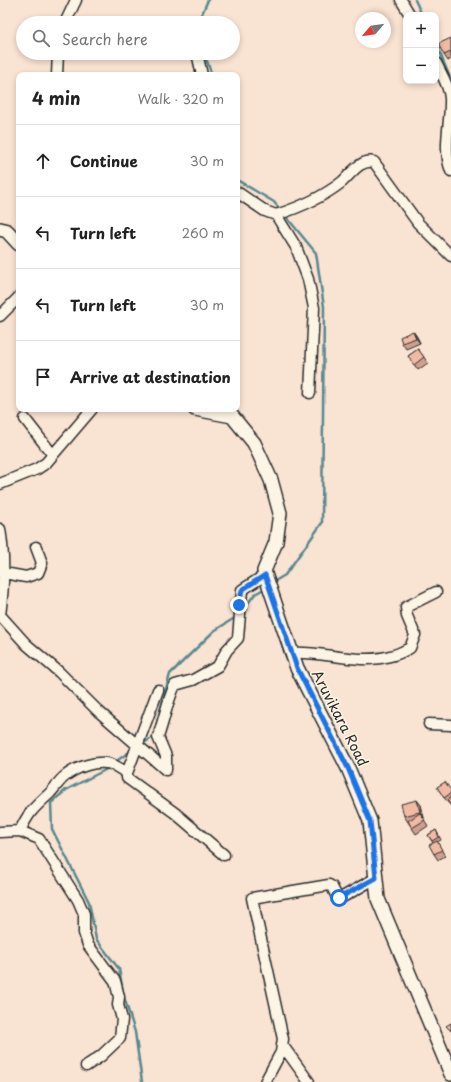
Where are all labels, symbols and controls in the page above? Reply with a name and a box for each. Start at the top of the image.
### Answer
north arrow [355,12,391,48]
map controls [403,12,439,84]
button: + [403,12,439,48]
search box [16,16,240,60]
icon: search [30,27,52,49]
text: Search here [62,27,148,50]
button: − [403,48,439,84]
text: 4 min [32,85,80,111]
text: Walk · 320 m [138,89,224,108]
text: Continue [70,149,138,172]
icon: ahead [32,150,54,172]
text: 30 m [190,151,224,170]
text: Turn left [70,221,136,244]
icon: left [32,222,54,244]
text: 260 m [182,223,224,242]
text: Turn left [70,293,136,316]
icon: left [32,294,54,316]
text: 30 m [190,295,224,314]
text: Arrive at destination [70,365,231,388]
icon: arrive [32,366,54,388]
route end [230,596,248,614]
street label: Aruvikara Road [307,666,374,770]
route start [330,889,348,907]

